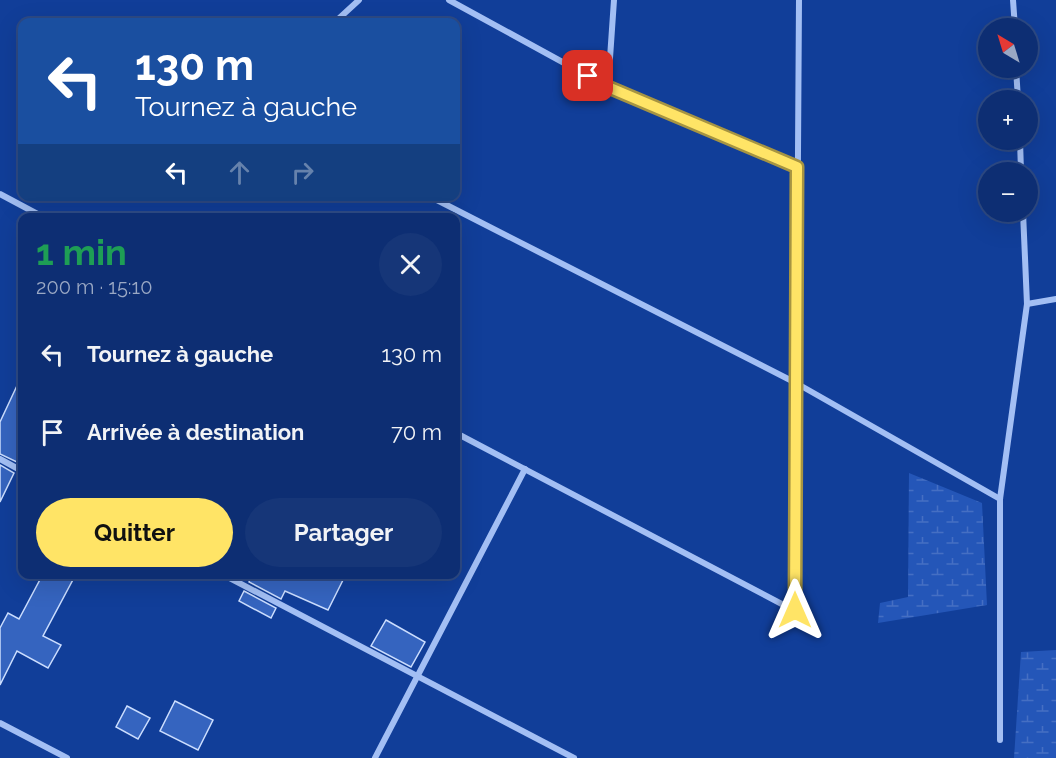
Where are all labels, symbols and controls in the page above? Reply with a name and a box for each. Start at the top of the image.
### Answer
north arrow [978,18,1038,78]
map controls [978,18,1038,222]
text: 130 m [135,41,254,90]
icon: left [36,42,114,120]
pin [562,50,613,101]
icon: arrive [571,59,604,92]
button: + [978,90,1038,150]
text: Tournez à gauche [135,91,357,122]
icon: left [160,156,193,189]
icon: ahead [223,156,256,189]
icon: right [286,156,319,189]
button: − [978,162,1038,222]
text: 1 min [36,231,127,273]
button: close [379,233,442,296]
text: 200 m · 15:10 [36,275,152,299]
icon: left [36,338,69,371]
text: Tournez à gauche [87,341,273,367]
text: 130 m [382,341,442,367]
icon: arrive [36,416,69,449]
text: Arrivée à destination [87,419,304,445]
text: 70 m [391,419,442,445]
button: Quitter [36,498,233,567]
button: Partager [245,498,442,567]
position arrow [763,578,827,642]

